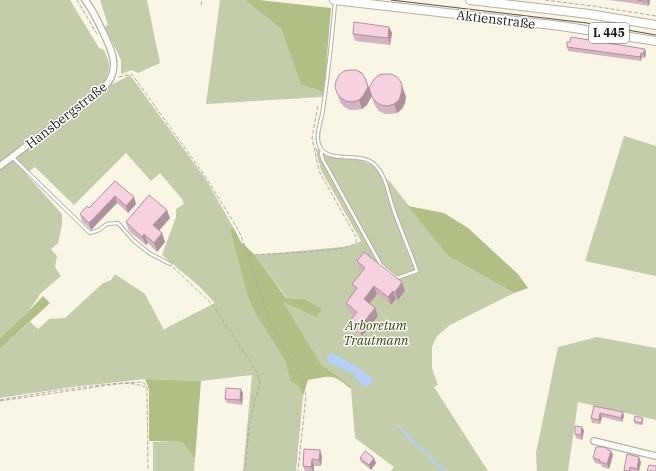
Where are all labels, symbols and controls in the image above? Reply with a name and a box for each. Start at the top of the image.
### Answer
street label: Aktienstraße [456,6,536,33]
road number: L 445 [589,23,629,43]
street label: Hansbergstraße [22,78,110,152]
park label: Arboretum Trautmann [344,317,409,349]

